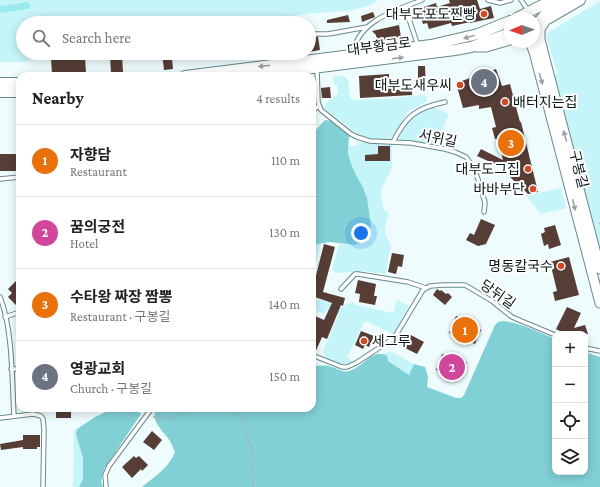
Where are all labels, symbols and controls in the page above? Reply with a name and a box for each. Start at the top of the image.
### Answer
place label: 대부도포도찐빵 [386,6,476,22]
marker: 대부도포도찐빵 [479,9,489,19]
north arrow [504,12,540,48]
search box [16,16,316,60]
icon: search [30,27,52,49]
text: Search here [62,30,131,46]
street label: 대부황금로 [346,34,412,58]
one-way arrow [462,34,475,40]
one-way arrow [392,54,404,61]
one-way arrow [258,63,270,69]
pin: 4 [471,67,497,97]
one-way arrow [538,73,544,85]
place label: 대부도새우씨 [375,77,452,93]
marker: 대부도새우씨 [455,80,465,90]
text: Nearby [32,89,84,108]
text: 4 results [256,91,300,106]
place label: 배터지는집 [513,94,577,110]
marker: 배터지는집 [500,97,510,107]
street label: 서위길 [417,126,459,150]
pin: 3 [498,128,524,158]
one-way arrow [562,130,568,142]
text: 자향담 [70,147,111,163]
street label: 구봉길 [567,148,591,190]
text: 1 [43,153,47,168]
text: 110 m [271,153,300,168]
place label: 대부도그집 [456,161,520,177]
text: Restaurant [70,164,127,179]
marker: 대부도그집 [523,164,533,174]
place label: 바바부단 [473,181,525,197]
marker: 바바부단 [528,184,538,194]
one-way arrow [571,199,577,211]
text: 꿈의궁전 [70,219,125,235]
your location [351,223,371,243]
text: 2 [42,225,48,240]
text: 130 m [269,225,300,240]
text: Hotel [70,236,98,251]
place label: 명동칼국수 [489,258,553,274]
marker: 명동칼국수 [556,261,566,271]
street label: 당뒤길 [478,276,518,312]
text: 수타왕 짜장 짬뽕 [70,289,172,305]
text: 3 [42,297,48,312]
text: 140 m [269,297,300,312]
text: Restaurant · 구봉길 [70,309,171,324]
pin: 1 [452,315,478,345]
map controls [552,331,588,475]
button: + [552,331,588,367]
place label: 세그루 [372,333,411,349]
marker: 세그루 [359,336,369,346]
pin: 2 [439,352,465,382]
text: 영광교회 [70,361,125,377]
button: − [552,367,588,403]
text: 4 [41,369,49,384]
text: 150 m [269,369,300,384]
text: Church · 구봉길 [70,381,152,396]
button: locate [552,403,588,439]
button: layers [552,439,588,475]

